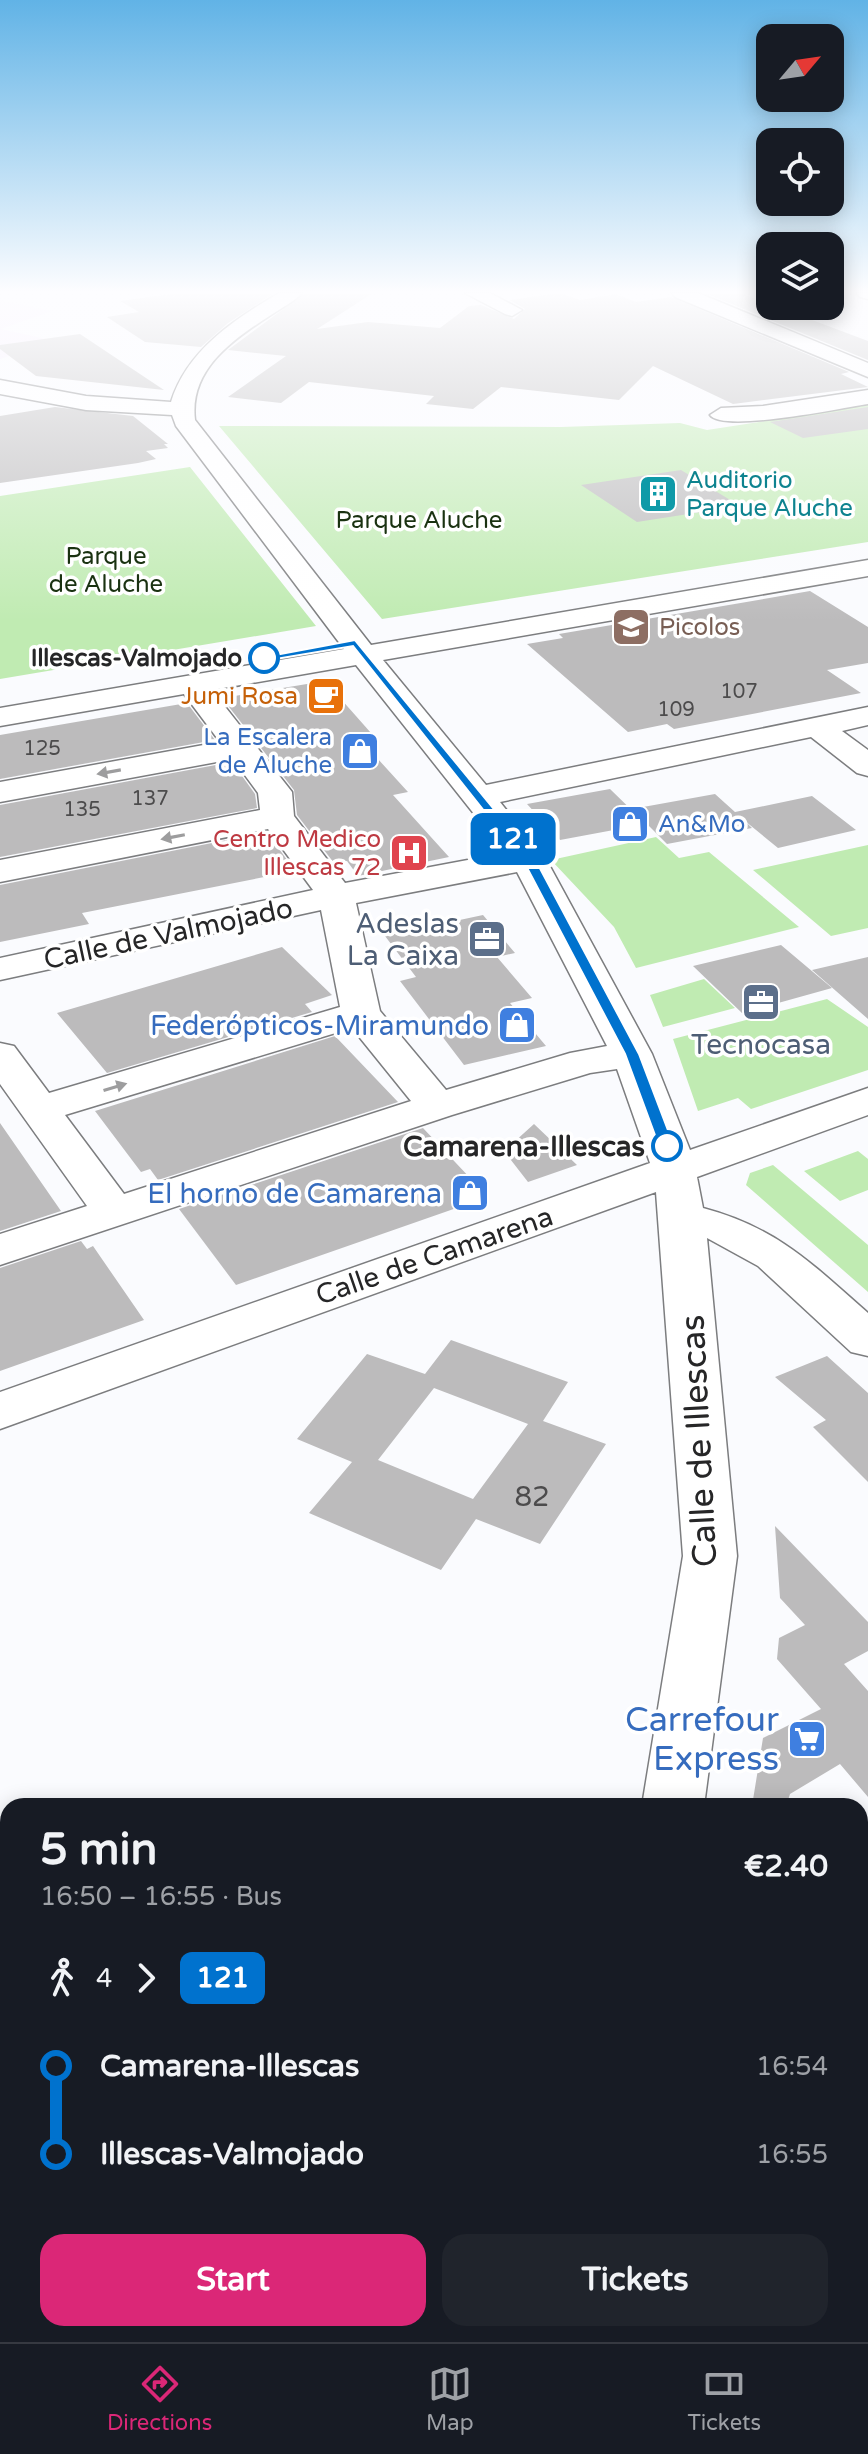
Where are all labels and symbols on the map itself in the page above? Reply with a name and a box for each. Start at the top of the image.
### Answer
north arrow [756,24,844,112]
place label: Auditorio Parque Aluche [686,466,853,523]
building icon: Auditorio Parque Aluche [637,473,679,515]
park label: Parque Aluche [336,506,502,535]
park label: Parque de Aluche [49,542,163,599]
school or university icon: Picolos [610,606,652,648]
place label: Picolos [659,613,740,642]
marker: Illescas-Valmojado [249,643,279,673]
place label: Illescas-Valmojado [31,644,242,673]
cafe icon: Jumi Rosa [305,675,347,717]
house number: 107 [720,680,758,704]
place label: Jumi Rosa [181,682,298,711]
house number: 109 [657,698,695,722]
place label: La Escalera de Aluche [203,723,332,780]
shop icon: La Escalera de Aluche [339,730,381,772]
house number: 125 [23,737,61,761]
one-way arrow [96,767,121,779]
house number: 137 [131,787,169,811]
house number: 135 [63,798,101,822]
shop icon: An&Mo [609,803,651,845]
place label: An&Mo [658,810,745,839]
line badge: 121 [467,813,559,865]
place label: Centro Medico Illescas 72 [213,825,381,882]
one-way arrow [160,832,185,844]
hospital icon: Centro Medico Illescas 72 [388,832,430,874]
street label: Calle de Valmojado [40,891,296,977]
place label: Adeslas La Caixa [347,907,459,973]
office icon: Adeslas La Caixa [466,918,508,960]
office icon: Tecnocasa [740,981,782,1023]
shop icon: Federópticos-Miramundo [496,1004,538,1046]
place label: Federópticos-Miramundo [150,1009,489,1043]
place label: Tecnocasa [691,1028,831,1062]
one-way arrow [104,1080,128,1093]
place label: Camarena-Illescas [403,1130,645,1164]
marker: Camarena-Illescas [652,1131,682,1161]
shop icon: El horno de Camarena [449,1172,491,1214]
place label: El horno de Camarena [147,1177,442,1211]
street label: Calle de Camarena [311,1199,557,1312]
street label: Calle de Illescas [672,1314,727,1568]
house number: 82 [514,1480,550,1514]
place label: Carrefour Express [625,1700,779,1780]
supermarket icon: Carrefour Express [786,1718,828,1760]

